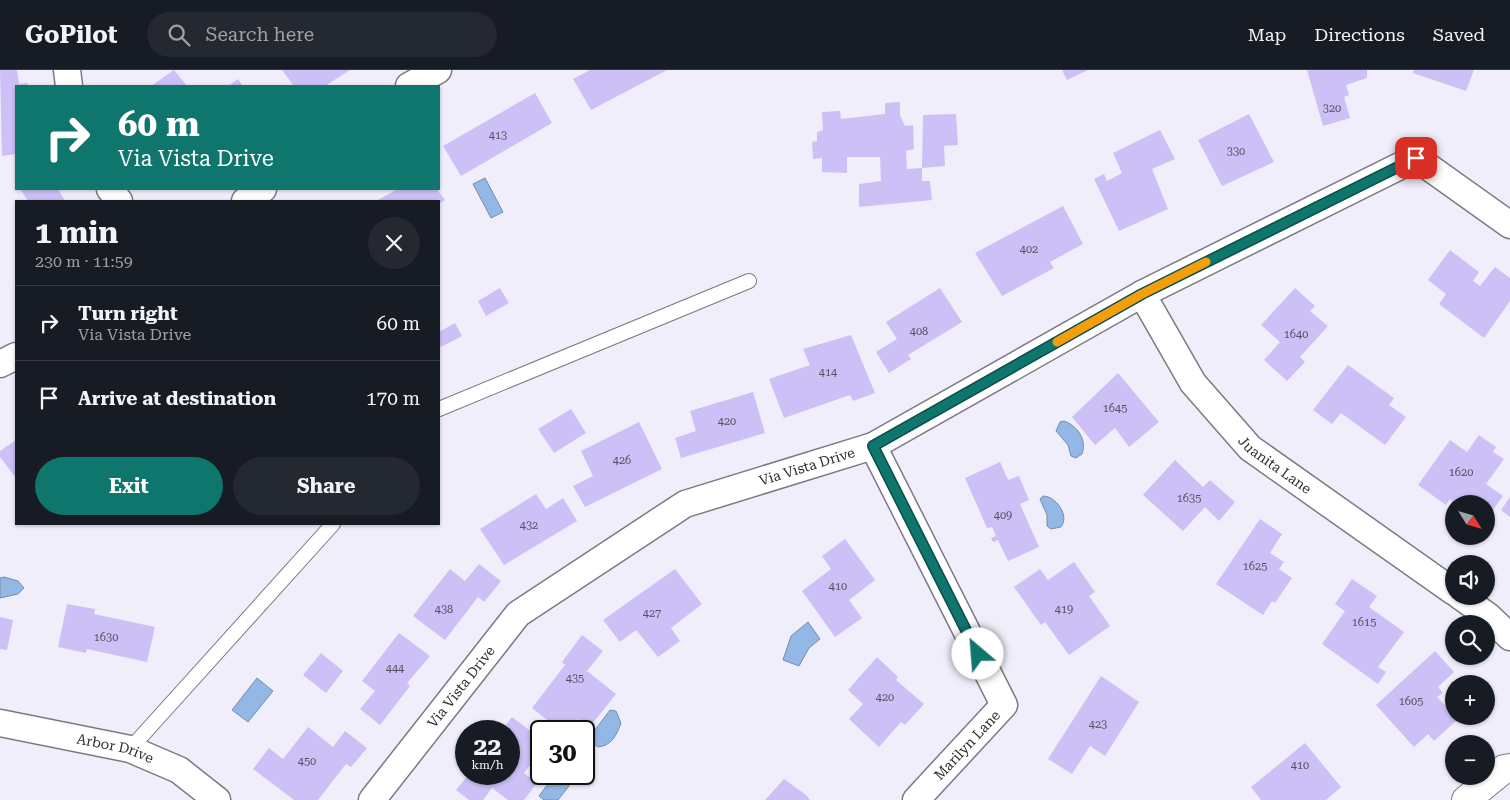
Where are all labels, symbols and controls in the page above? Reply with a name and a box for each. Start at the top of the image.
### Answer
search box [147,12,497,57]
text: GoPilot [25,21,117,49]
icon: search [165,21,193,49]
text: Search here [205,23,314,46]
text: Map [1248,24,1286,45]
text: Directions [1314,24,1405,45]
text: Saved [1433,24,1485,45]
house number: 320 [1323,102,1341,115]
text: 60 m [118,104,200,145]
icon: right [35,105,100,170]
house number: 413 [489,129,507,142]
pin [1395,137,1437,179]
icon: arrive [1402,144,1430,172]
house number: 330 [1227,145,1245,158]
text: Via Vista Drive [118,146,274,171]
text: 1 min [35,215,118,250]
button: close [368,217,420,269]
house number: 402 [1020,243,1038,256]
text: 230 m · 11:59 [35,252,133,271]
text: Turn right [78,302,178,325]
icon: right [35,309,63,337]
text: 60 m [377,312,420,335]
text: Via Vista Drive [78,325,191,344]
house number: 408 [910,325,928,338]
house number: 1640 [1284,328,1308,341]
house number: 414 [819,366,838,379]
icon: arrive [35,384,63,412]
text: Arrive at destination [78,387,276,410]
text: 170 m [366,387,420,410]
house number: 1645 [1103,402,1127,415]
house number: 420 [718,415,736,428]
street label: Juanita Lane [1235,433,1315,497]
street label: Via Vista Drive [757,444,857,489]
house number: 426 [613,454,631,467]
button: Exit [35,457,223,515]
button: Share [233,457,420,515]
house number: 1620 [1449,466,1473,479]
house number: 1635 [1177,492,1201,505]
north arrow [1445,495,1495,545]
map controls [1445,495,1495,785]
house number: 409 [994,509,1012,522]
house number: 432 [520,519,538,532]
button: sound [1445,555,1495,605]
house number: 1625 [1243,560,1267,573]
house number: 410 [829,580,847,593]
house number: 438 [435,603,453,616]
house number: 419 [1055,603,1073,616]
house number: 427 [643,607,661,620]
button: search [1445,615,1495,665]
house number: 1615 [1352,616,1376,629]
position arrow [951,627,1003,679]
house number: 1630 [94,631,118,644]
street label: Via Vista Drive [424,642,498,731]
house number: 444 [386,662,405,675]
house number: 435 [566,672,584,685]
button: + [1445,675,1495,725]
house number: 420 [876,691,894,704]
house number: 1605 [1399,695,1423,708]
street label: Marilyn Lane [931,707,1004,783]
house number: 423 [1089,718,1107,731]
speed limit sign: 30 [530,720,595,785]
street label: Arbor Drive [75,731,156,766]
text: 22 [473,732,502,761]
button: − [1445,735,1495,785]
house number: 450 [298,755,316,768]
text: km/h [471,758,504,772]
house number: 410 [1291,759,1309,772]

